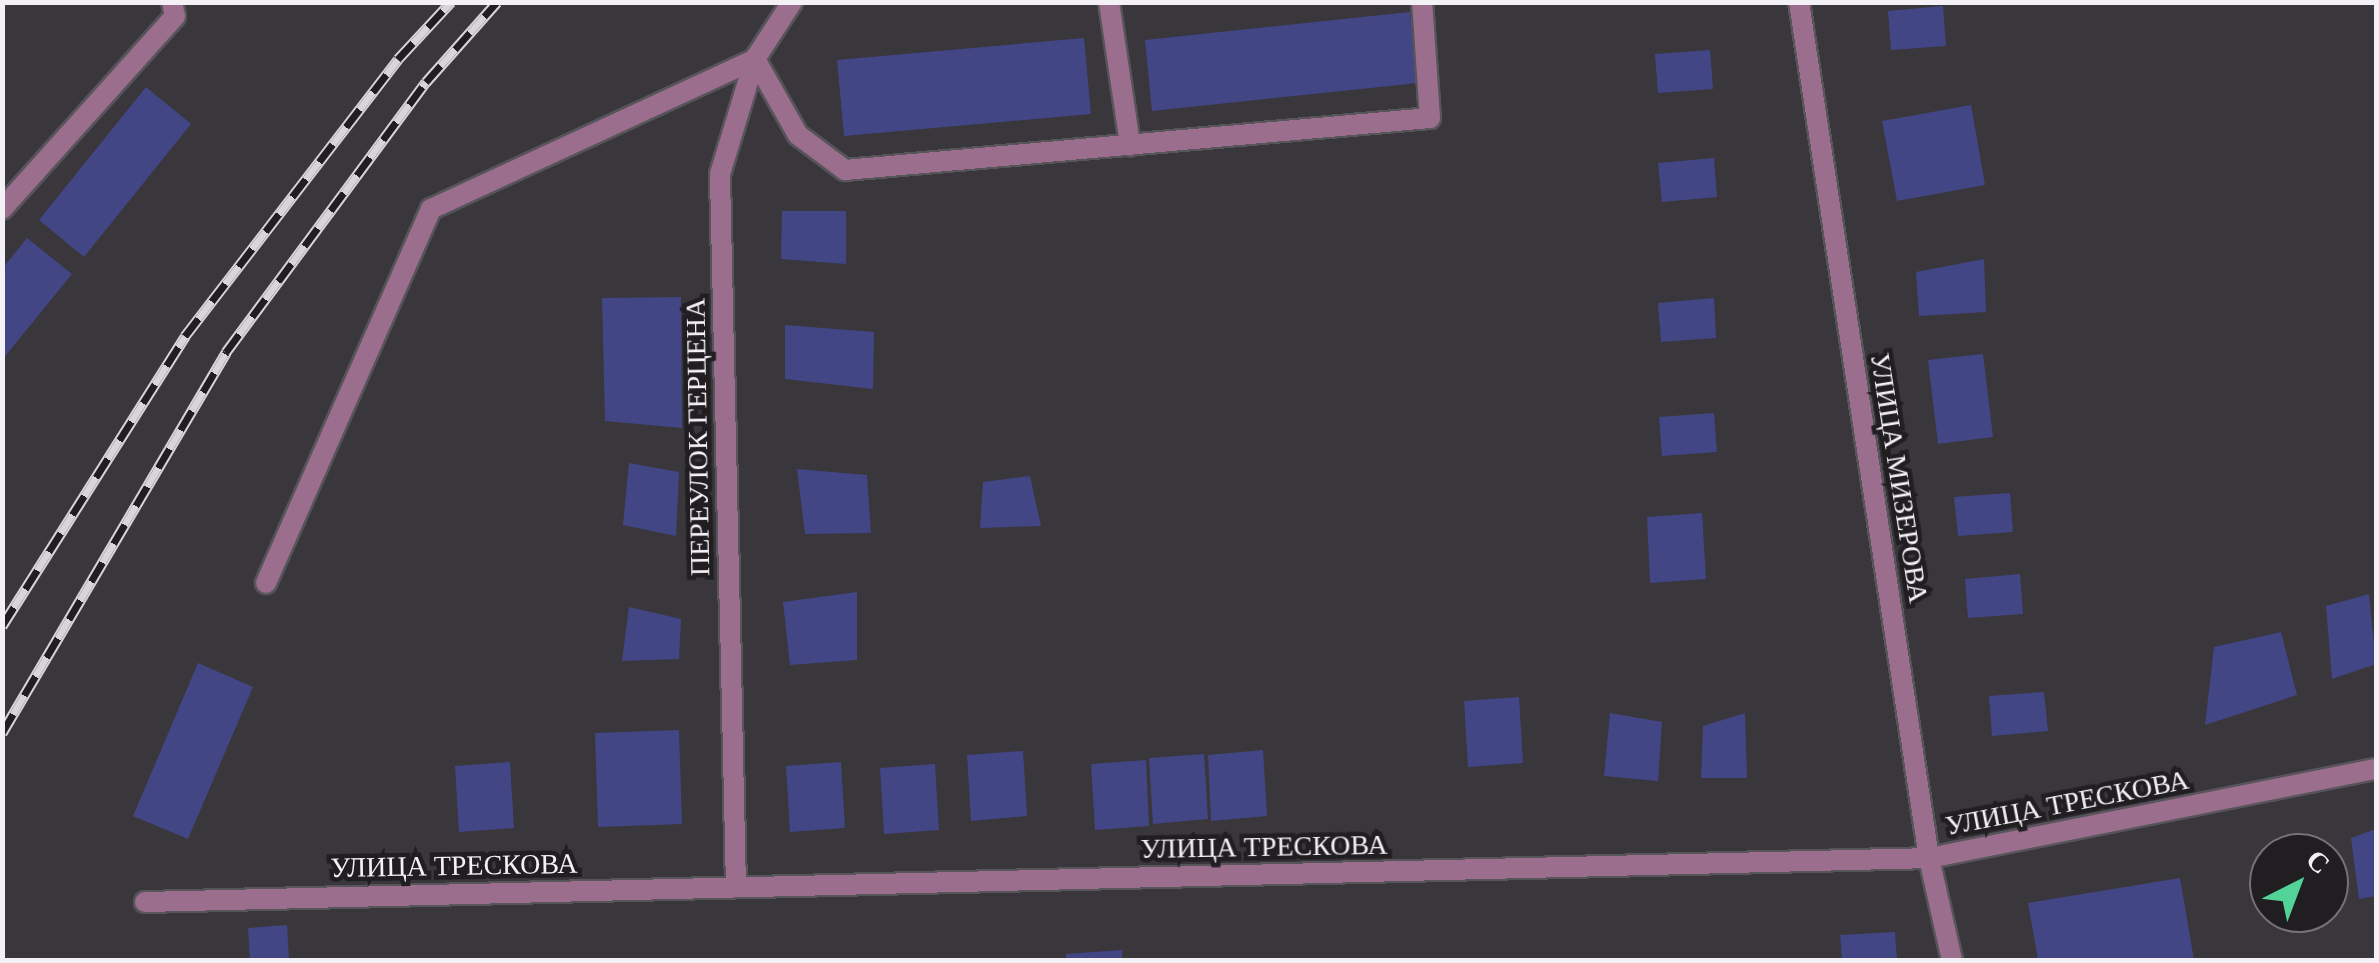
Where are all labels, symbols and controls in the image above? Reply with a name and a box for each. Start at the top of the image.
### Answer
street label: ПЕРЕУЛОК ГЕРЦЕНА [679,298,717,576]
street label: УЛИЦА МИЗЕРОВА [1863,351,1935,605]
street label: УЛИЦА ТРЕСКОВА [1943,763,2191,843]
street label: УЛИЦА ТРЕСКОВА [1140,828,1388,866]
north arrow [2249,833,2349,933]
text: С [2300,844,2336,880]
street label: УЛИЦА ТРЕСКОВА [330,847,578,885]

